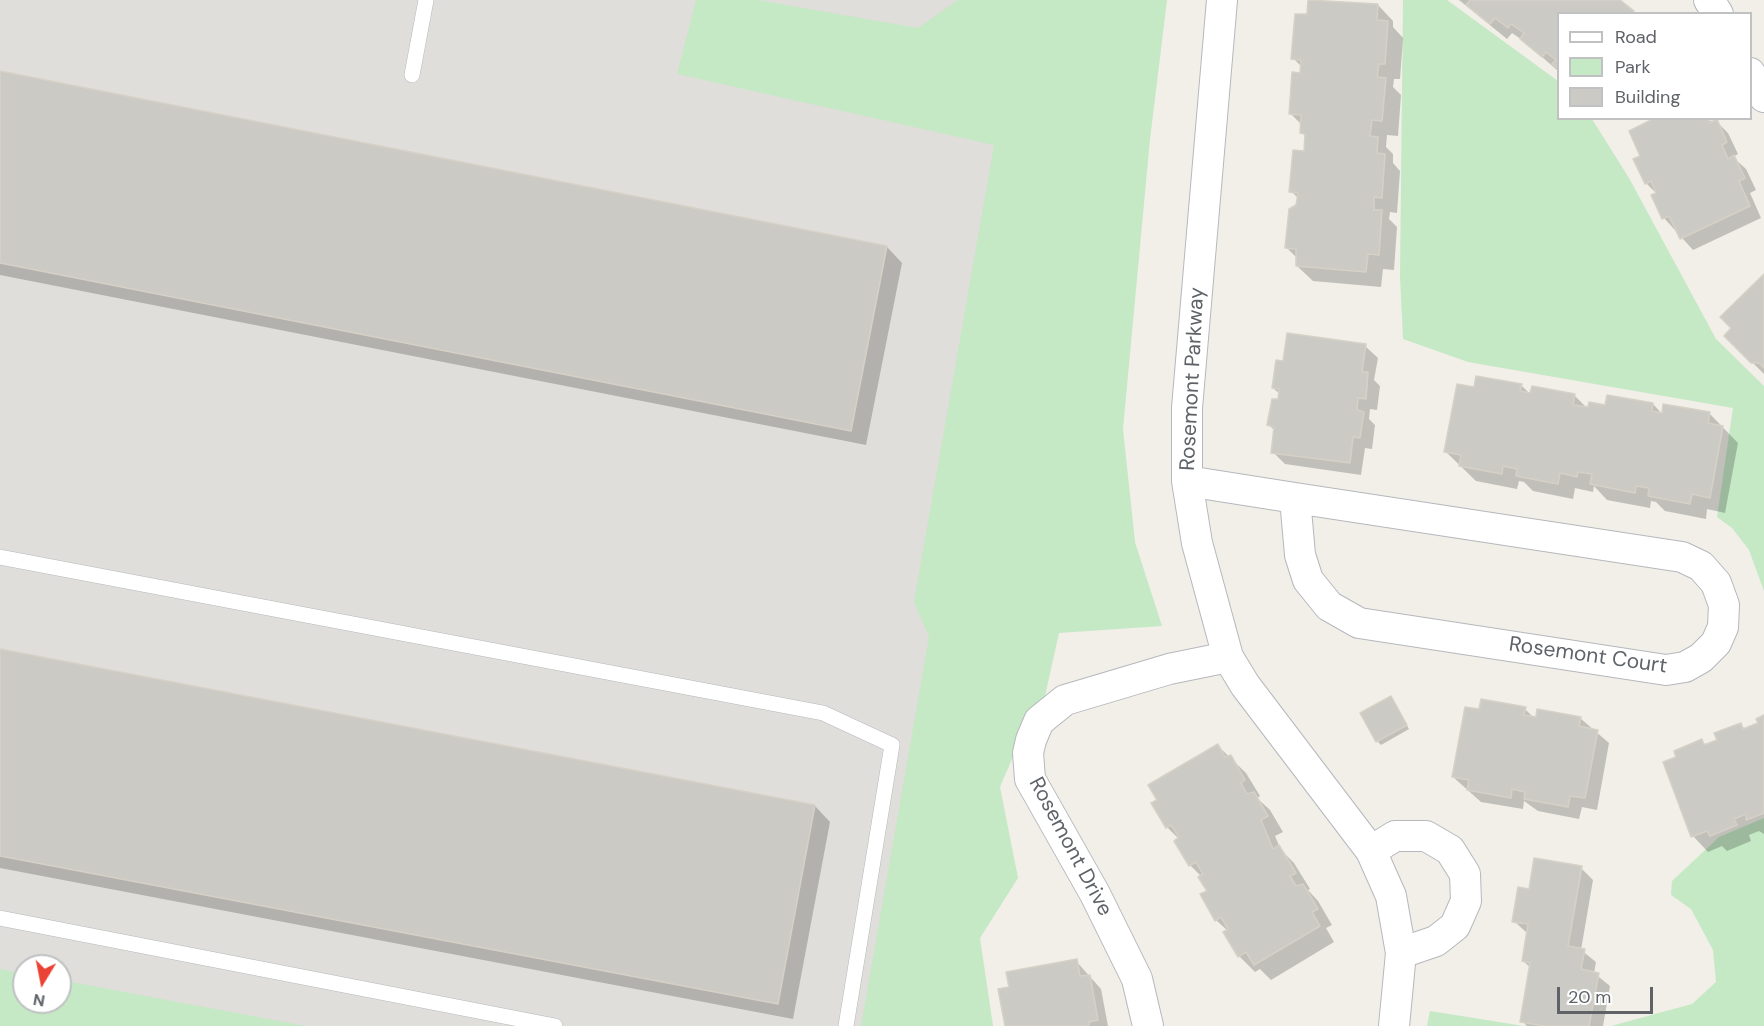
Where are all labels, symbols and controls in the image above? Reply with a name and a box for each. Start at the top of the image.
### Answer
legend [1557,12,1752,120]
text: Road [1615,25,1657,49]
text: Park [1615,55,1651,79]
text: Building [1615,85,1680,109]
street label: Rosemont Parkway [1176,287,1210,471]
street label: Rosemont Court [1507,632,1669,680]
street label: Rosemont Drive [1023,773,1117,921]
north arrow [12,954,72,1014]
scale bar [1560,975,1656,1013]
text: 20 m [1568,985,1611,1009]
text: N [32,989,47,1012]

